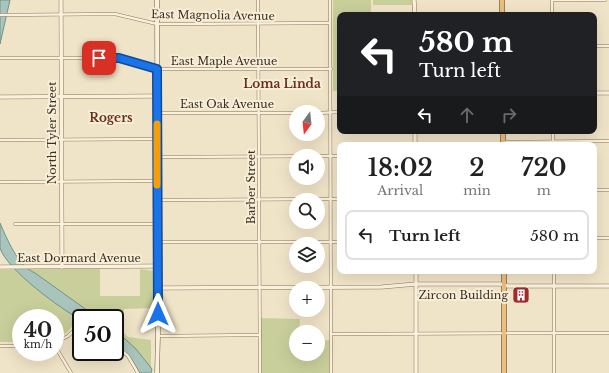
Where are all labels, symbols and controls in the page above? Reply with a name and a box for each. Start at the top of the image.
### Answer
street label: East Magnolia Avenue [151,7,275,23]
text: 580 m [419,25,513,60]
icon: left [353,28,405,80]
pin [82,41,116,75]
icon: arrive [88,47,110,69]
street label: East Maple Avenue [171,54,277,68]
text: Turn left [419,60,501,82]
district label: Loma Linda [243,76,321,91]
street label: North Tyler Street [45,81,59,184]
street label: East Oak Avenue [180,97,274,111]
icon: left [414,104,436,126]
icon: ahead [456,104,478,126]
icon: right [498,104,520,126]
north arrow [289,105,325,141]
map controls [289,105,325,361]
district label: Rogers [89,110,133,125]
street label: Barber Street [244,149,258,224]
button: sound [289,149,325,185]
text: 18:02 [367,153,433,182]
text: 2 [469,153,485,182]
text: 720 [521,153,567,182]
text: Arrival [377,182,423,199]
text: min [463,182,491,199]
text: m [537,182,551,199]
button: search [289,193,325,229]
icon: left [355,224,377,246]
text: Turn left [389,226,460,245]
text: 580 m [530,226,579,245]
button: layers [289,237,325,273]
street label: East Dormard Avenue [17,251,141,265]
button: + [289,281,325,317]
building icon: Zircon Building [511,285,531,305]
place label: Zircon Building [418,288,508,302]
position arrow [137,293,179,335]
speed limit sign: 50 [72,309,124,361]
text: 40 [24,318,52,342]
button: − [289,325,325,361]
text: km/h [24,338,52,351]

